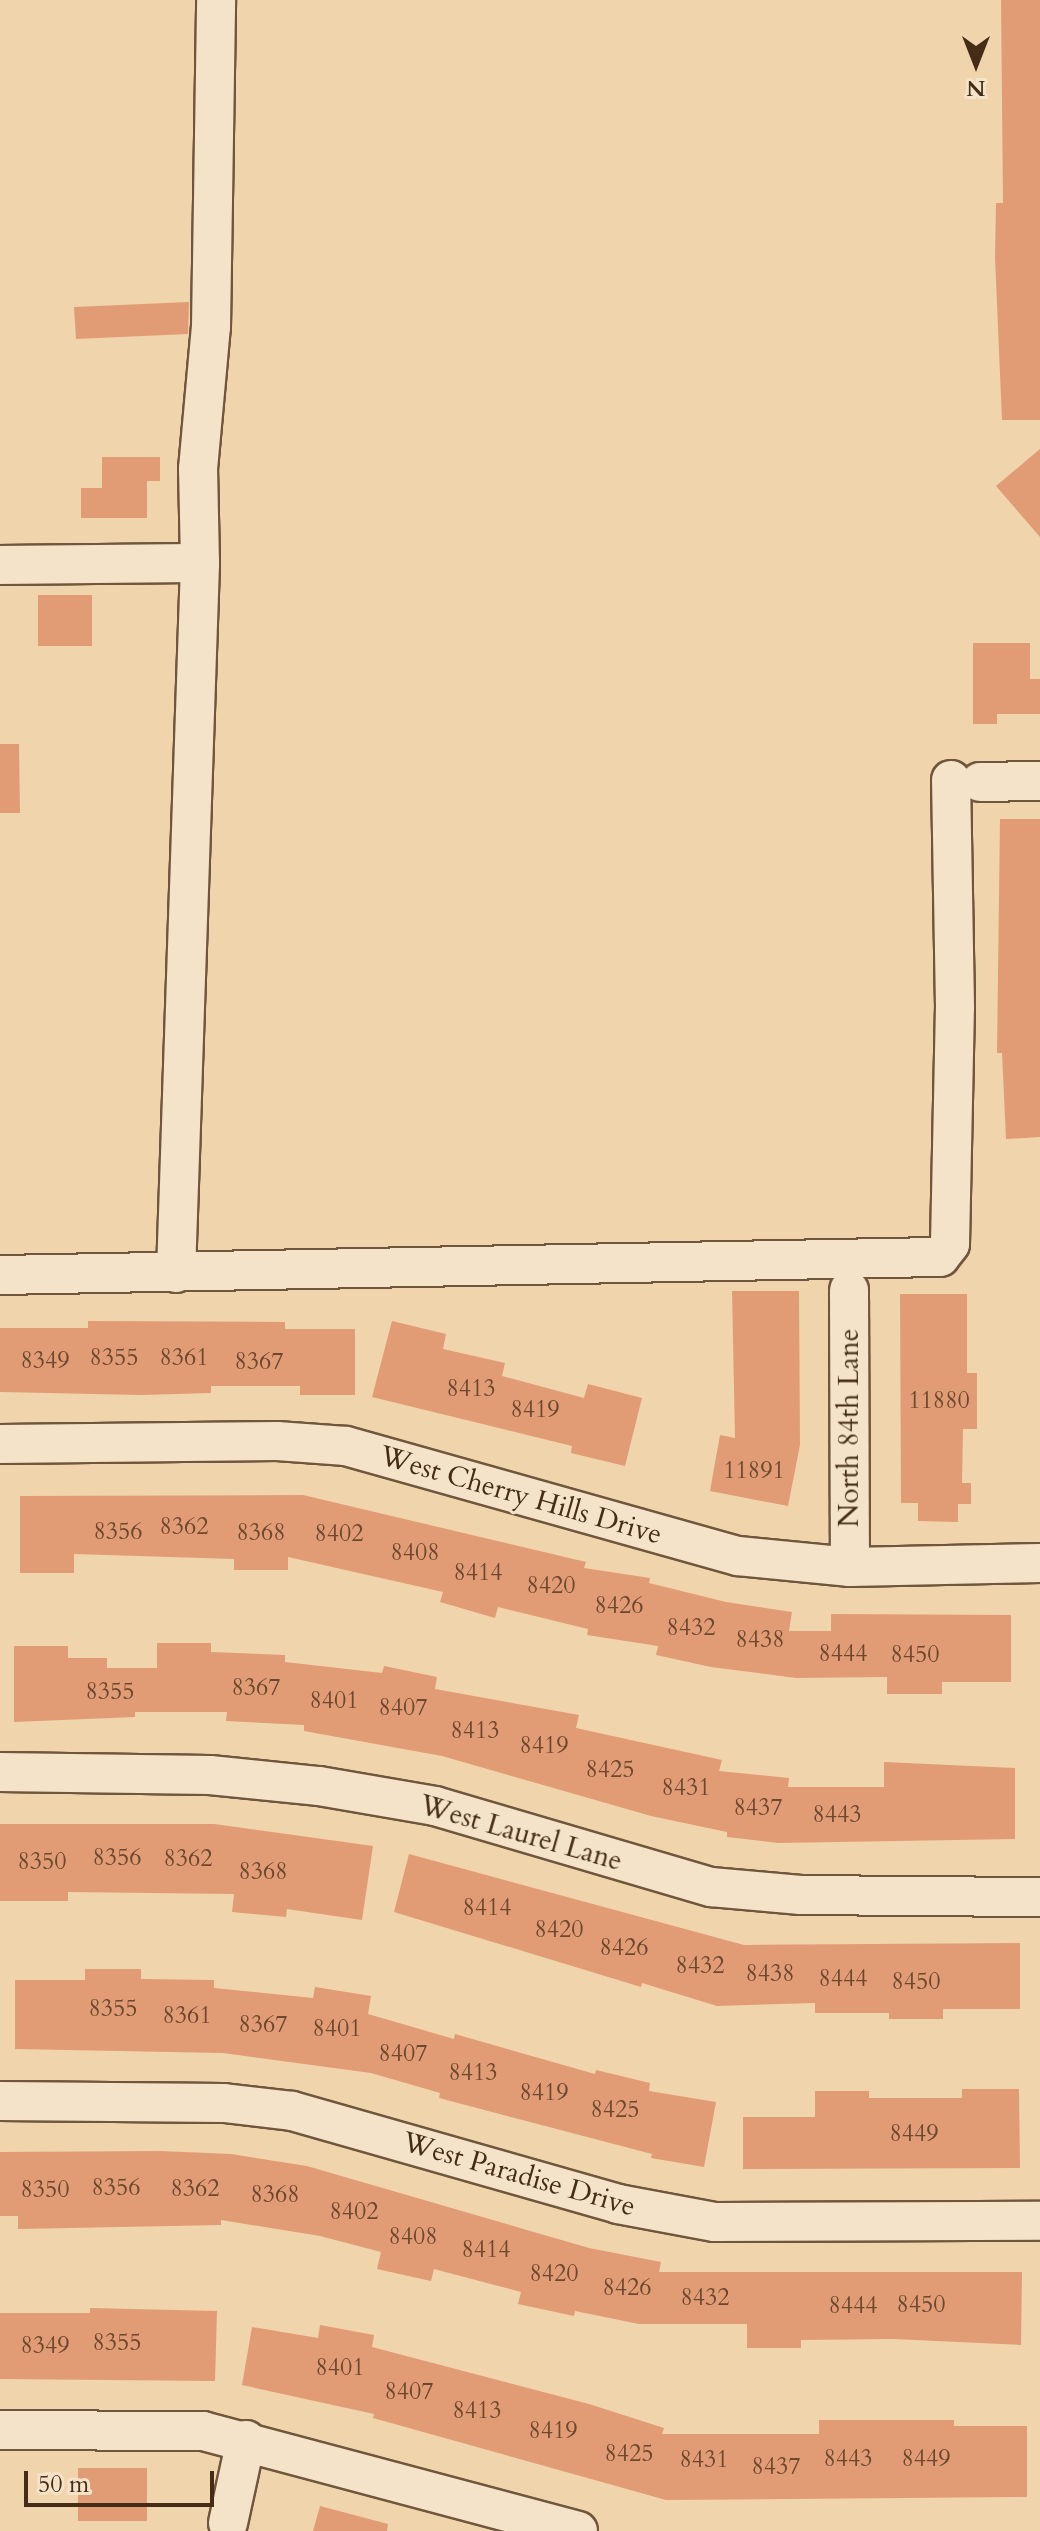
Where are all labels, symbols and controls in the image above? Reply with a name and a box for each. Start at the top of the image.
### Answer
north arrow [936,24,1016,104]
text: N [966,73,986,103]
street label: North 84th Lane [832,1328,866,1528]
house number: 8355 [89,1344,139,1372]
house number: 8361 [159,1344,209,1372]
house number: 8349 [20,1347,70,1375]
house number: 8367 [234,1348,284,1376]
house number: 8413 [446,1375,496,1403]
house number: 11880 [908,1387,970,1415]
house number: 8419 [510,1396,560,1424]
street label: West Cherry Hills Drive [376,1439,666,1551]
house number: 11891 [723,1457,785,1485]
house number: 8362 [159,1513,209,1541]
house number: 8356 [93,1518,143,1546]
house number: 8368 [236,1519,286,1547]
house number: 8402 [314,1520,364,1548]
house number: 8408 [390,1539,440,1567]
house number: 8414 [453,1559,503,1587]
house number: 8420 [526,1572,576,1600]
house number: 8426 [594,1592,644,1620]
house number: 8432 [666,1614,716,1642]
house number: 8438 [735,1626,785,1654]
house number: 8444 [818,1640,868,1668]
house number: 8450 [890,1641,940,1669]
house number: 8367 [231,1674,281,1702]
house number: 8355 [85,1678,135,1706]
house number: 8401 [309,1687,359,1715]
house number: 8407 [378,1694,428,1722]
house number: 8413 [450,1717,500,1745]
house number: 8419 [519,1732,569,1760]
house number: 8425 [585,1756,635,1784]
house number: 8431 [661,1774,711,1802]
street label: West Laurel Lane [416,1788,626,1878]
house number: 8437 [733,1794,783,1822]
house number: 8443 [812,1801,862,1829]
house number: 8356 [92,1844,142,1872]
house number: 8362 [163,1845,213,1873]
house number: 8350 [17,1848,67,1876]
house number: 8368 [238,1858,288,1886]
house number: 8414 [462,1894,512,1922]
house number: 8420 [534,1916,584,1944]
house number: 8426 [599,1934,649,1962]
house number: 8432 [675,1952,725,1980]
house number: 8438 [745,1960,795,1988]
house number: 8444 [818,1965,868,1993]
house number: 8450 [891,1968,941,1996]
house number: 8355 [88,1995,138,2023]
house number: 8361 [162,2002,212,2030]
house number: 8367 [238,2011,288,2039]
house number: 8401 [312,2015,362,2043]
house number: 8407 [378,2040,428,2068]
house number: 8413 [448,2059,498,2087]
house number: 8419 [519,2079,569,2107]
house number: 8425 [590,2096,640,2124]
house number: 8449 [889,2120,939,2148]
street label: West Paradise Drive [399,2125,639,2223]
house number: 8356 [91,2174,141,2202]
house number: 8362 [170,2175,220,2203]
house number: 8350 [20,2176,70,2204]
house number: 8368 [250,2181,300,2209]
house number: 8402 [329,2198,379,2226]
house number: 8408 [388,2223,438,2251]
house number: 8414 [461,2236,511,2264]
house number: 8420 [529,2260,579,2288]
house number: 8426 [602,2274,652,2302]
house number: 8432 [680,2284,730,2312]
house number: 8450 [896,2291,946,2319]
house number: 8444 [828,2292,878,2320]
house number: 8355 [92,2329,142,2357]
house number: 8349 [20,2332,70,2360]
house number: 8401 [315,2354,365,2382]
house number: 8407 [384,2378,434,2406]
house number: 8413 [452,2397,502,2425]
house number: 8419 [528,2417,578,2445]
house number: 8425 [604,2440,654,2468]
house number: 8443 [823,2445,873,2473]
house number: 8449 [901,2445,951,2473]
house number: 8431 [679,2446,729,2474]
house number: 8437 [751,2453,801,2481]
scale bar [28,2455,218,2505]
text: 50 m [38,2468,89,2501]

